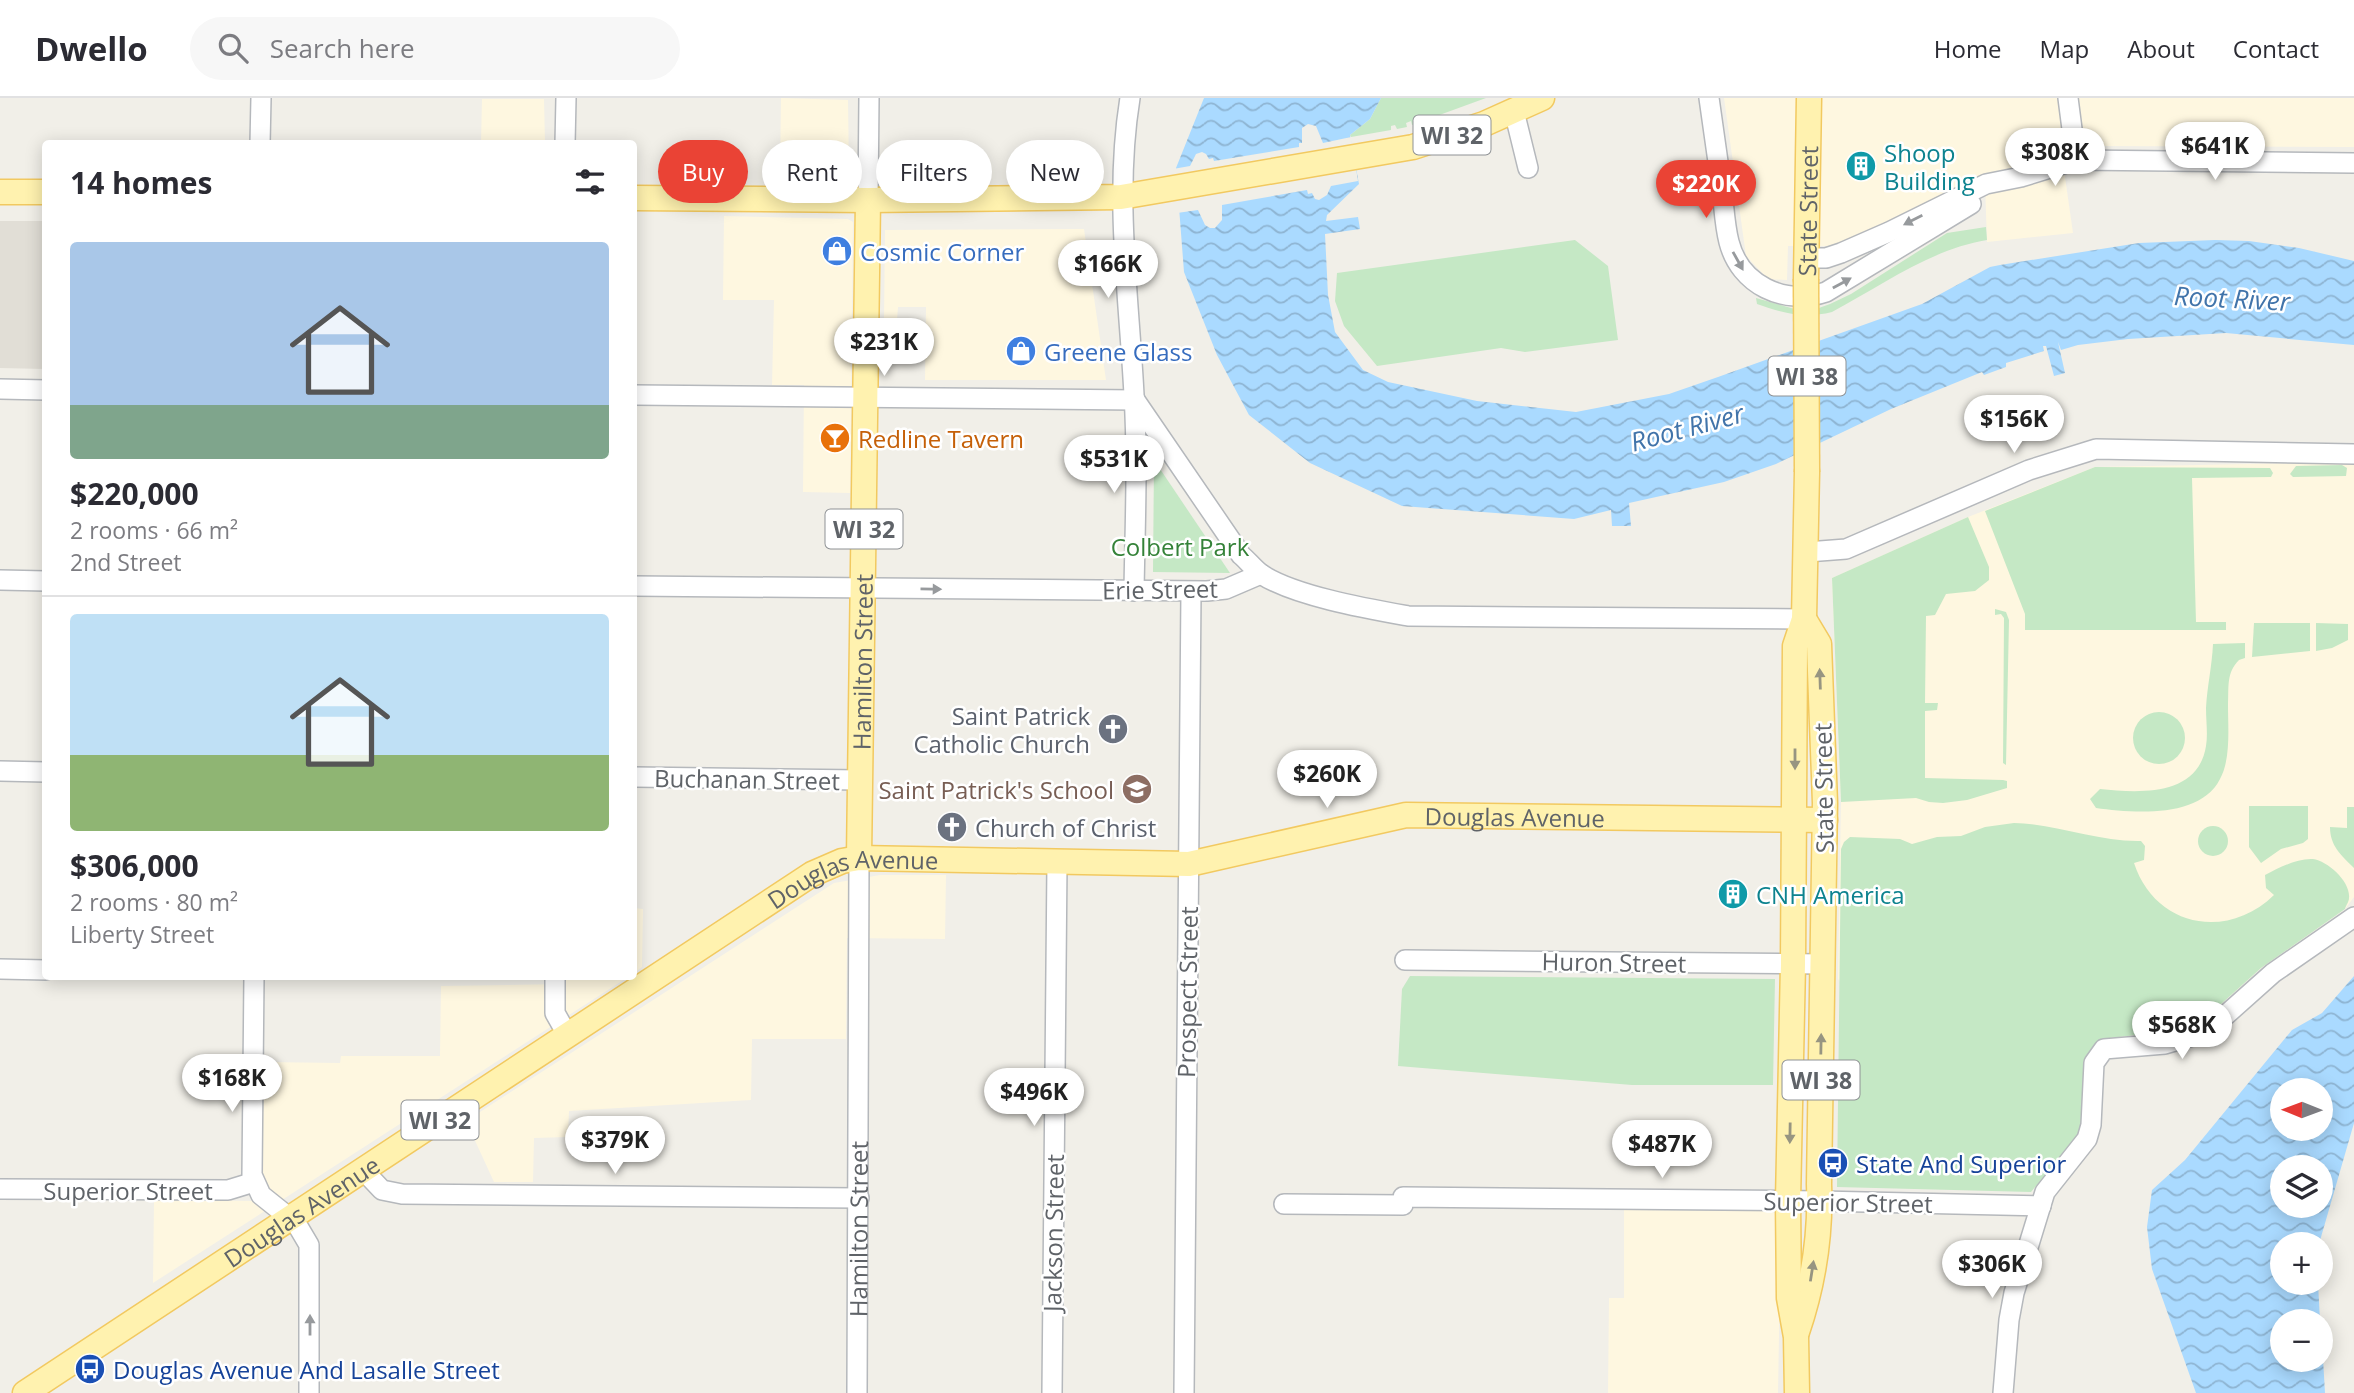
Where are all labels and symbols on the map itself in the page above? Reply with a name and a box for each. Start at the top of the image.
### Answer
road number: WI 32 [1414,116,1490,154]
pin: $641K [2166,122,2264,182]
pin: $308K [2006,129,2104,188]
place label: Shoop Building [1884,136,1975,197]
street label: State Street [1790,146,1825,276]
building icon: Shoop Building [1844,149,1878,183]
pin: $220K [1657,160,1755,220]
one-way arrow [1903,215,1923,226]
shop icon: Cosmic Corner [820,234,854,268]
place label: Cosmic Corner [860,235,1025,268]
pin: $166K [1059,240,1157,300]
one-way arrow [1732,251,1744,270]
one-way arrow [1832,277,1852,289]
water label: Root River [2173,277,2293,319]
pin: $231K [835,318,933,378]
shop icon: Greene Glass [1004,334,1038,368]
place label: Greene Glass [1044,335,1192,368]
road number: WI 38 [1769,356,1846,396]
water label: Root River [1626,394,1749,459]
pin: $156K [1965,396,2063,455]
bar icon: Redline Tavern [818,421,852,455]
place label: Redline Tavern [858,422,1024,455]
pin: $531K [1065,436,1163,495]
road number: WI 32 [826,510,903,548]
park label: Colbert Park [1111,530,1250,563]
street label: Erie Street [1102,571,1218,607]
street label: Hamilton Street [844,574,879,750]
one-way arrow [920,583,942,595]
one-way arrow [1815,667,1826,689]
place label: Saint Patrick Catholic Church [913,699,1090,760]
church icon: Saint Patrick Catholic Church [1096,712,1130,746]
street label: State Street [1805,723,1841,853]
one-way arrow [1789,748,1801,770]
pin: $260K [1278,750,1376,810]
street label: Buchanan Street [654,761,840,797]
school or university icon: Saint Patrick's School [1120,772,1154,806]
place label: Saint Patrick's School [878,773,1114,806]
street label: Douglas Avenue [1424,799,1605,834]
church icon: Church of Christ [935,810,969,844]
place label: Church of Christ [975,811,1156,844]
street label: Douglas Avenue [760,841,939,916]
building icon: CNH America [1716,877,1750,911]
place label: CNH America [1756,878,1905,911]
street label: Prospect Street [1169,906,1205,1078]
street label: Huron Street [1541,944,1687,980]
pin: $568K [2133,1002,2231,1061]
one-way arrow [1815,1033,1827,1055]
pin: $168K [183,1054,281,1114]
road number: WI 38 [1783,1060,1860,1099]
pin: $496K [985,1068,1083,1128]
north arrow [2270,1078,2333,1141]
road number: WI 32 [402,1100,478,1140]
pin: $379K [566,1116,664,1176]
pin: $487K [1613,1121,1711,1180]
one-way arrow [1784,1122,1795,1144]
street label: Hamilton Street [841,1141,874,1317]
bus stop icon: State And Superior [1816,1146,1850,1180]
street label: Douglas Avenue [217,1147,386,1274]
place label: State And Superior [1856,1147,2066,1180]
street label: Jackson Street [1035,1154,1071,1314]
street label: Superior Street [43,1174,213,1207]
street label: Superior Street [1763,1184,1933,1220]
pin: $306K [1943,1240,2041,1300]
one-way arrow [1807,1260,1818,1282]
one-way arrow [304,1314,316,1336]
bus stop icon: Douglas Avenue And Lasalle Street [73,1352,107,1386]
place label: Douglas Avenue And Lasalle Street [113,1353,500,1386]

